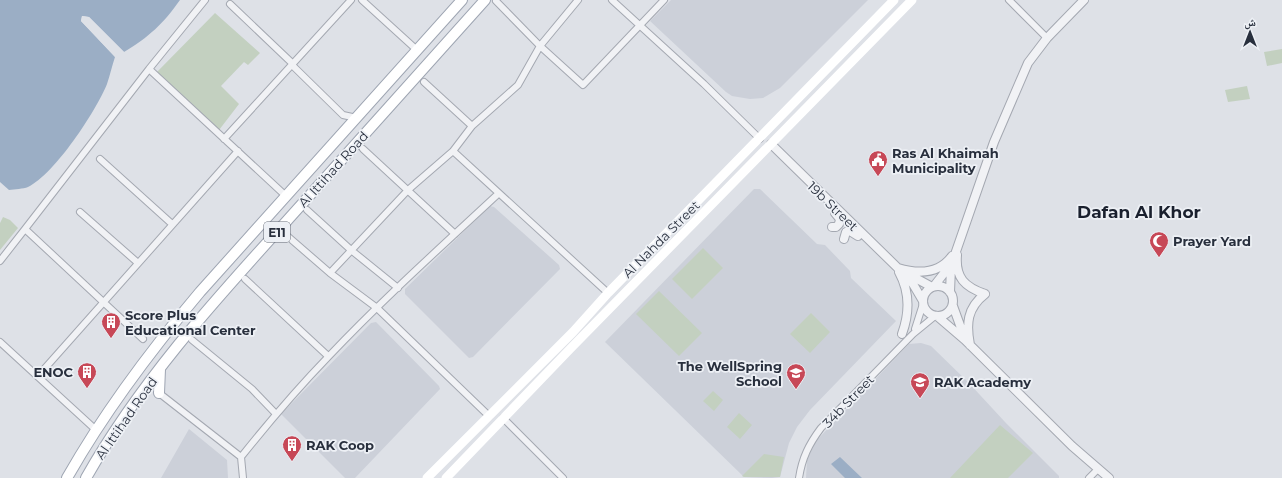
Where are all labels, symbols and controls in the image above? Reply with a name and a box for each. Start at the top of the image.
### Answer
north arrow [1230,12,1270,52]
text: ش [1244,15,1256,30]
street label: Al Ittihad Road [295,128,371,210]
place label: Ras Al Khaimah Municipality [892,145,999,176]
public building icon: Ras Al Khaimah Municipality [867,149,889,177]
street label: 19b Street [804,178,862,234]
street label: Al Nahda Street [619,197,703,281]
district label: Dafan Al Khor [1077,202,1201,222]
road number: E11 [264,222,290,242]
mosque icon: Prayer Yard [1148,230,1170,258]
place label: Prayer Yard [1173,233,1251,249]
place label: Score Plus Educational Center [125,307,256,338]
building icon: Score Plus Educational Center [100,311,122,339]
place label: The WellSpring School [678,358,782,389]
building icon: ENOC [76,361,98,389]
school or university icon: The WellSpring School [785,362,807,390]
place label: ENOC [33,364,74,380]
street label: 34b Street [819,371,877,431]
school or university icon: RAK Academy [909,371,931,399]
street label: Al Ittihad Road [92,374,160,462]
place label: RAK Academy [934,374,1031,390]
building icon: RAK Coop [281,434,303,462]
place label: RAK Coop [306,437,374,453]

